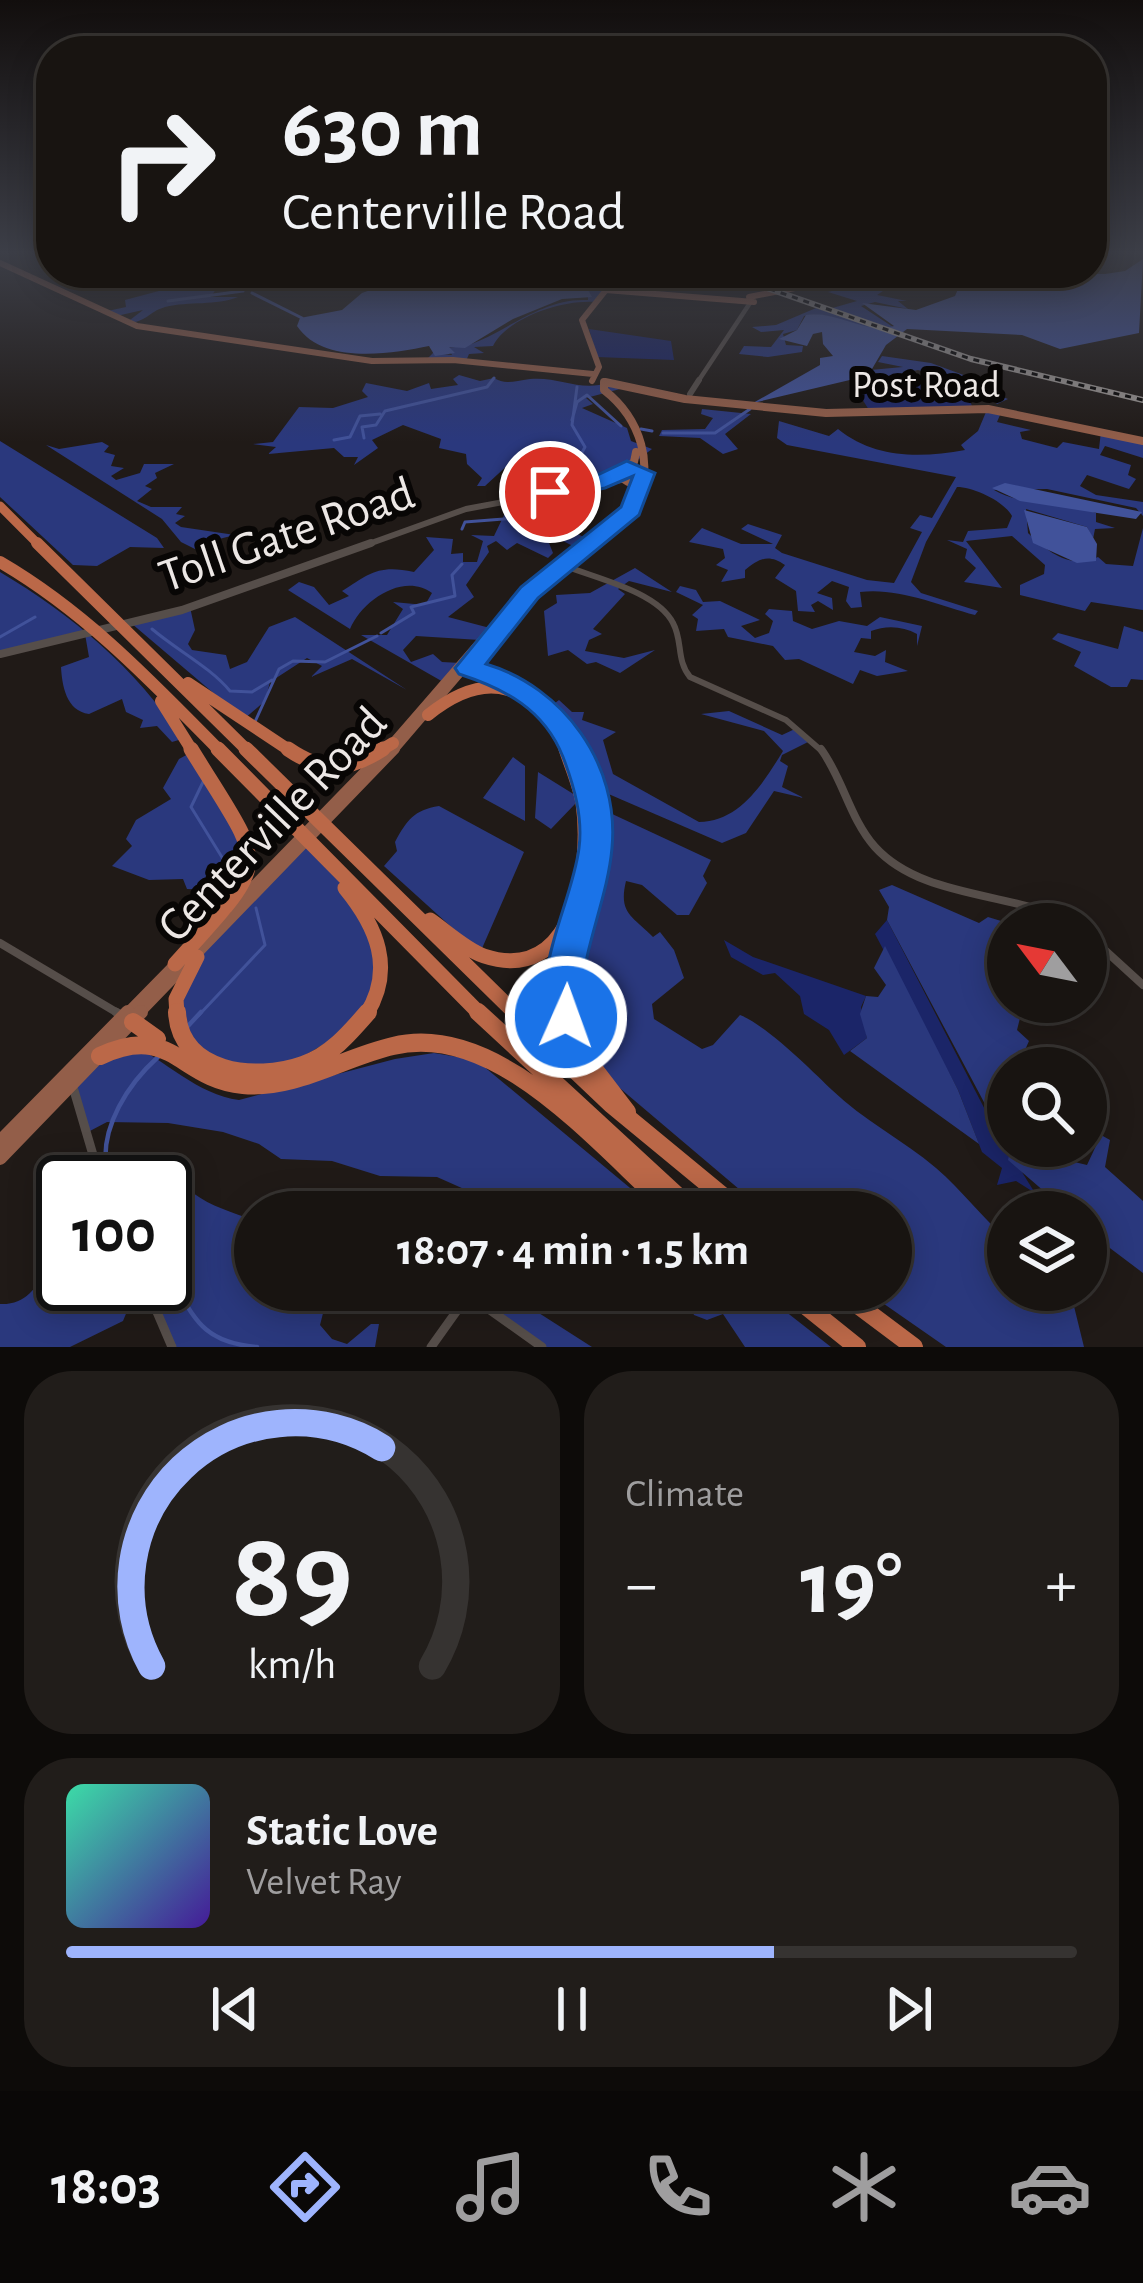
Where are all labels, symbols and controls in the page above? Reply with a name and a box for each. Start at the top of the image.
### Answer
icon: right [84,84,240,240]
text: 630 m [282,88,483,172]
text: Centerville Road [282,186,625,240]
street label: Post Road [852,366,1000,405]
pin [499,441,601,543]
icon: arrive [517,459,583,525]
street label: Toll Gate Road [153,470,421,602]
street label: Centerville Road [150,699,396,951]
north arrow [987,903,1107,1023]
map controls [987,903,1107,1311]
position arrow [503,954,629,1080]
button: search [987,1047,1107,1167]
speed limit sign: 100 [36,1155,192,1311]
button: layers [987,1191,1107,1311]
text: 18:07 · 4 min · 1.5 km [397,1228,749,1273]
text: Climate [626,1475,744,1514]
text: 89 [231,1515,353,1640]
text: 19° [800,1540,902,1630]
text: − [626,1552,657,1618]
text: + [1045,1552,1077,1618]
text: km/h [248,1643,336,1686]
text: Static Love [246,1809,438,1854]
text: Velvet Ray [246,1863,402,1902]
icon: previous [202,1976,268,2042]
icon: pause [539,1976,605,2042]
icon: next [876,1976,942,2042]
icon: directions [263,2145,347,2229]
icon: music [449,2145,533,2229]
icon: phone [636,2145,720,2229]
icon: climate [822,2145,906,2229]
icon: car [1008,2145,1092,2229]
text: 18:03 [51,2160,161,2214]

